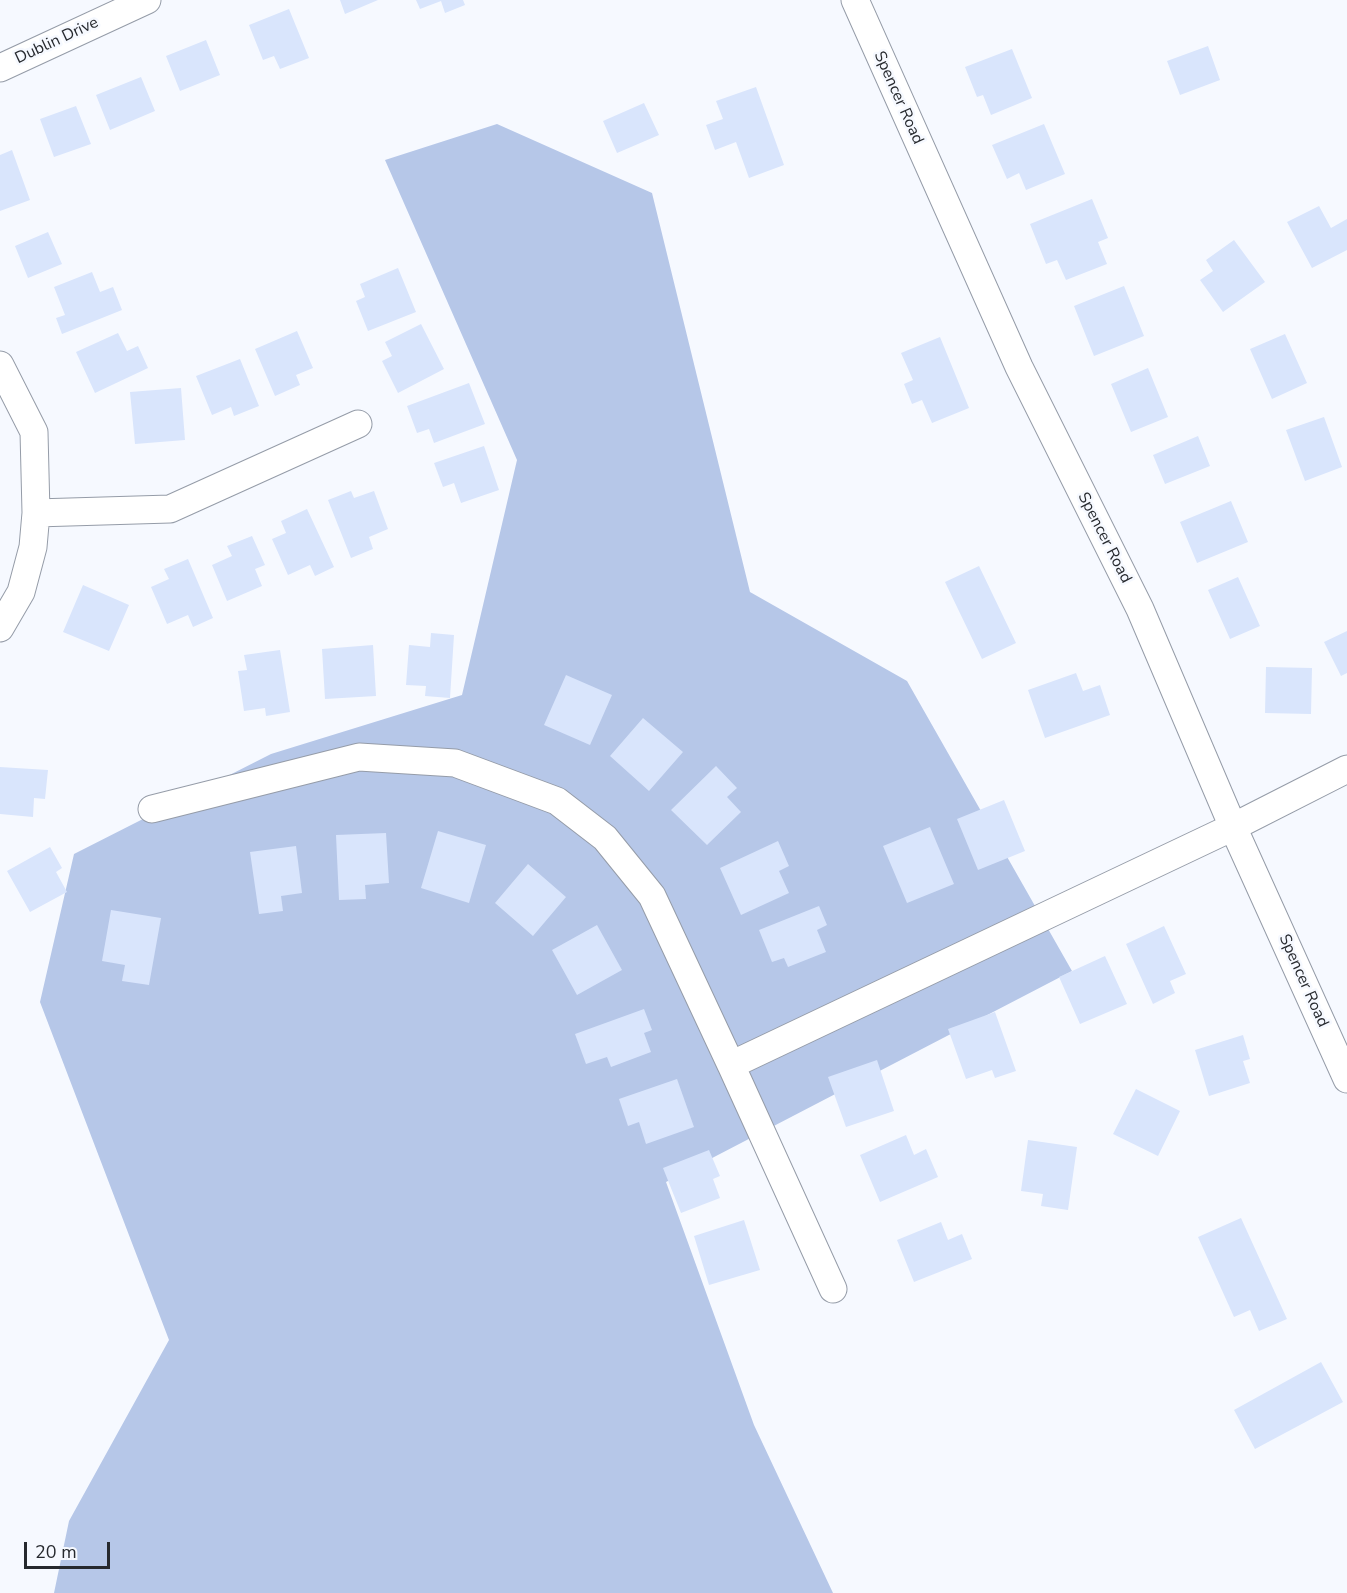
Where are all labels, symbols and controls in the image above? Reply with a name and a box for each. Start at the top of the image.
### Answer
street label: Dublin Drive [12,13,102,69]
street label: Spencer Road [869,49,927,147]
street label: Spencer Road [1073,489,1135,587]
street label: Spencer Road [1274,932,1332,1030]
scale bar [27,1530,112,1568]
text: 20 m [35,1540,77,1564]

